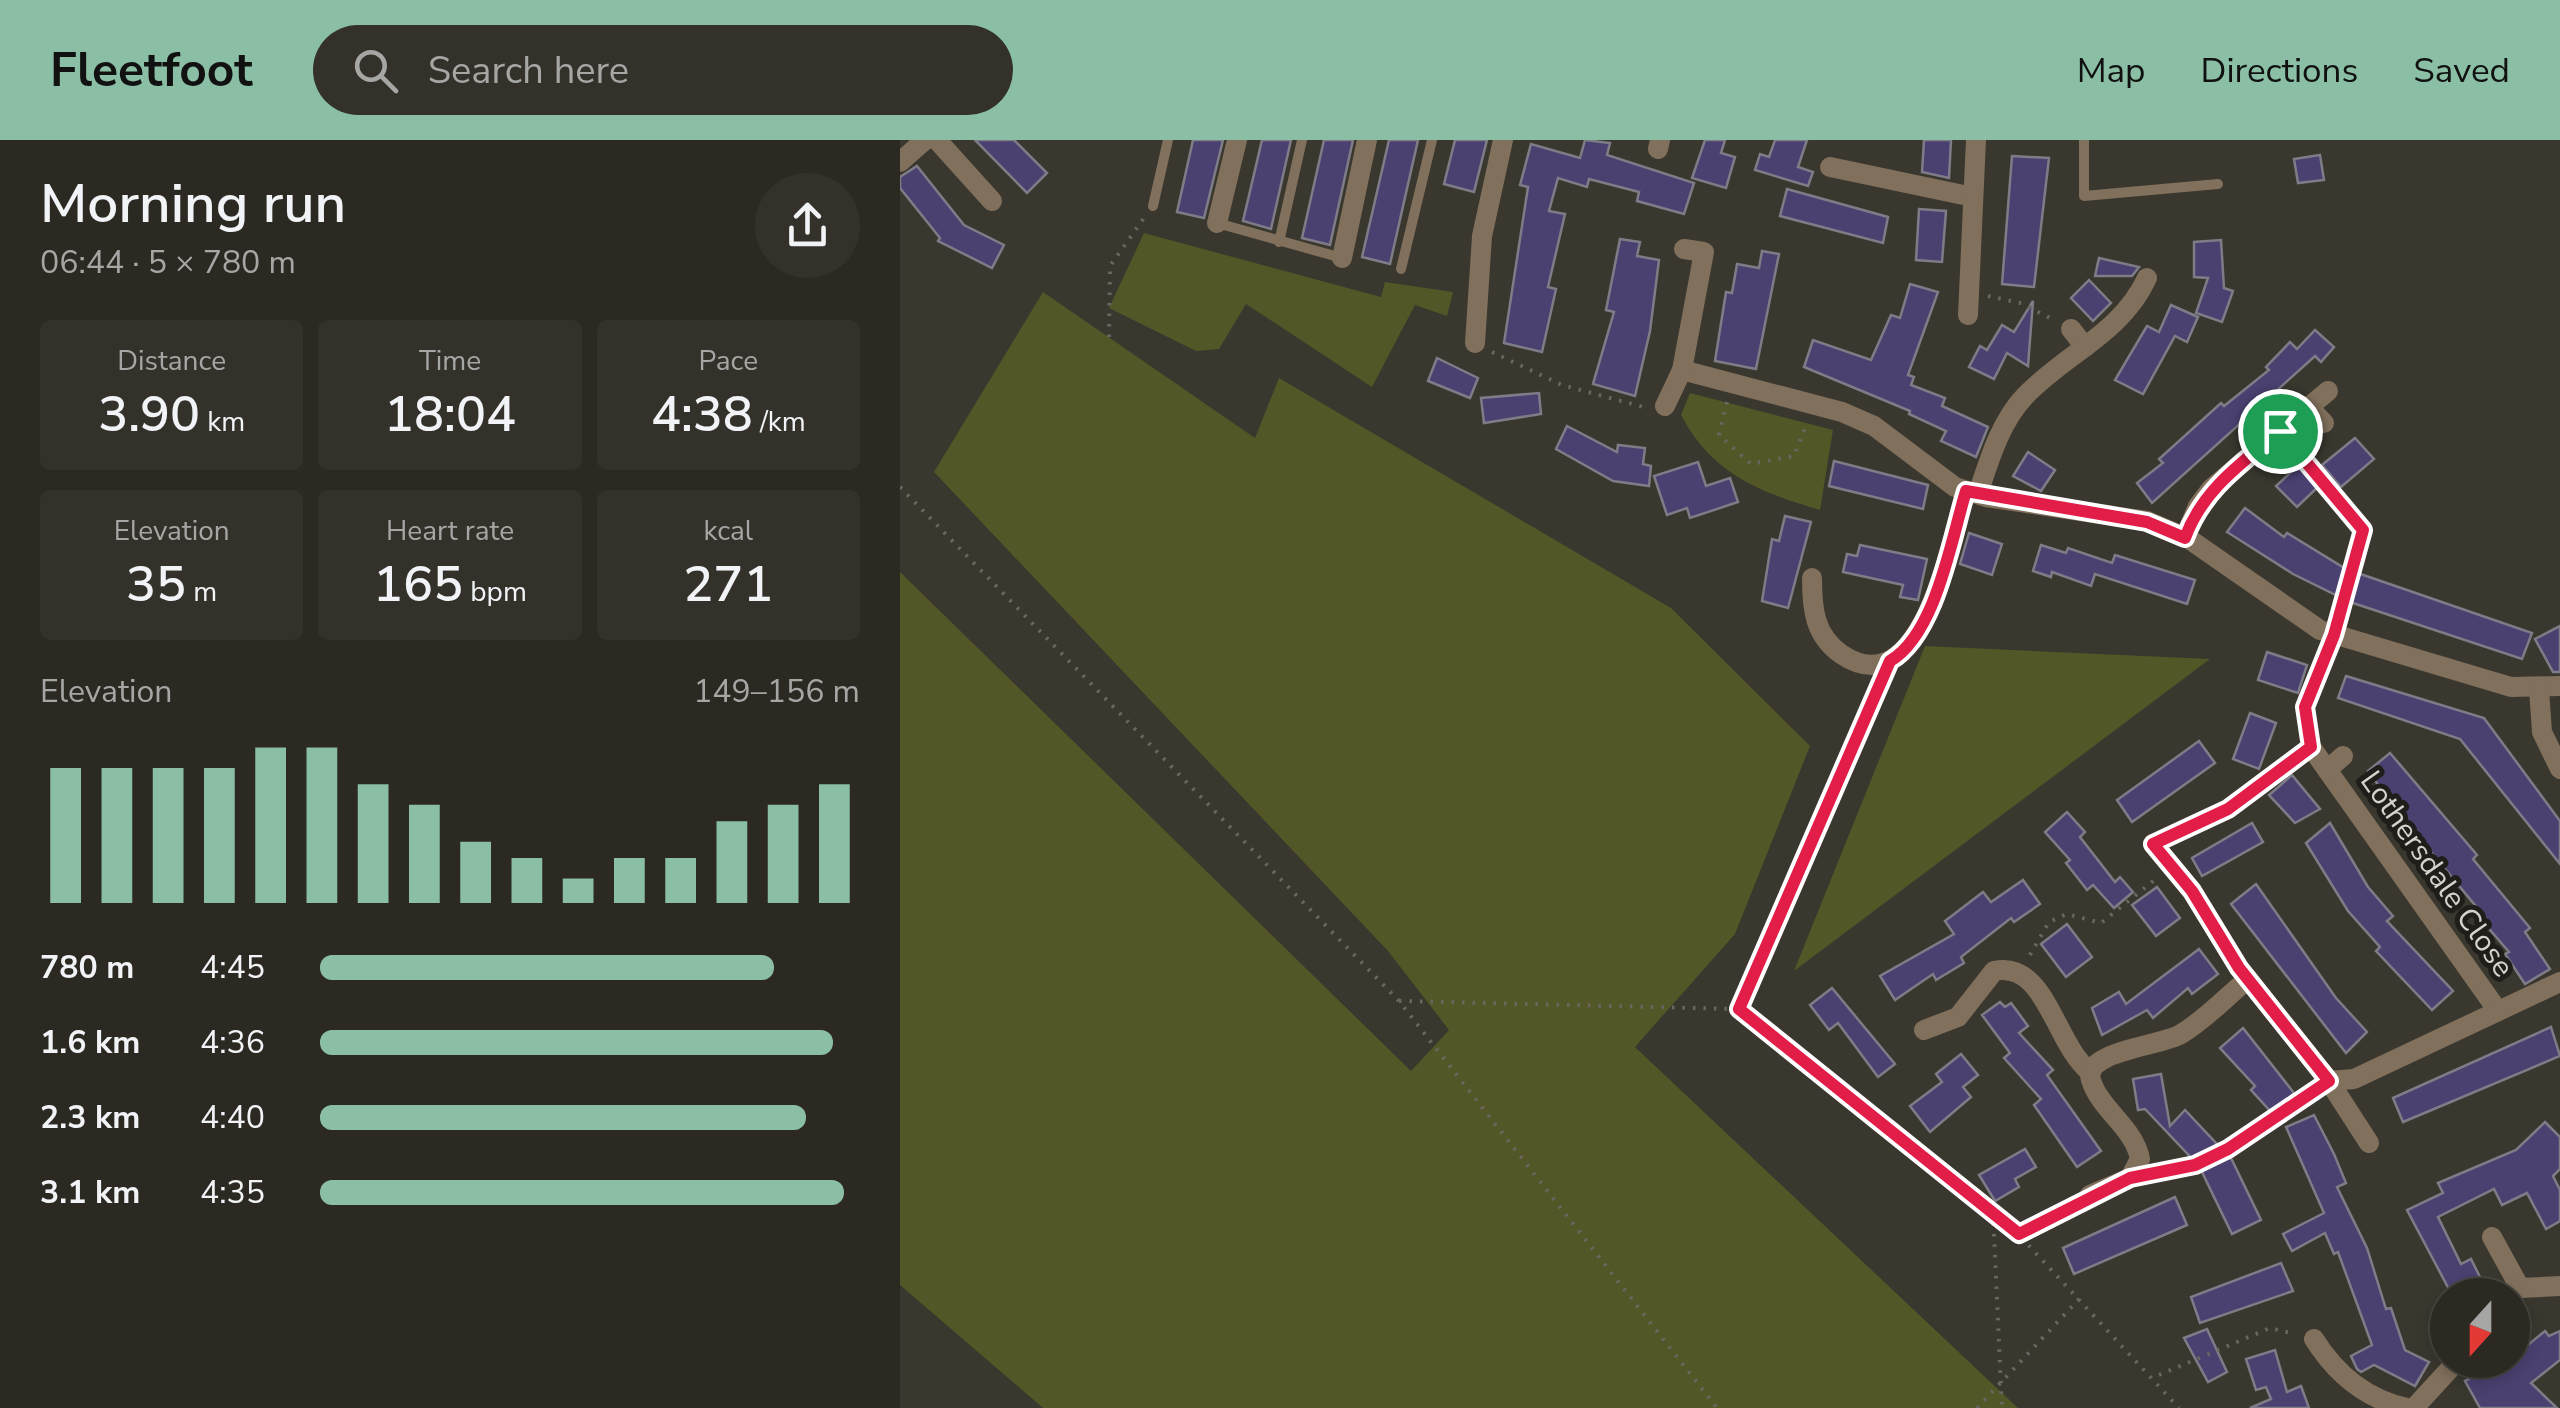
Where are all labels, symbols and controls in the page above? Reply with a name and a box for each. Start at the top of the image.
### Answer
search box [313,25,1013,115]
text: Fleetfoot [50,37,253,103]
icon: search [348,43,403,98]
text: Search here [428,45,629,96]
text: Map [2077,47,2146,94]
text: Directions [2201,47,2358,94]
text: Saved [2413,47,2510,94]
text: Morning run [40,166,346,241]
button: share [755,173,860,278]
text: 06:44 · 5 × 780 m [40,241,296,284]
text: Distance [117,342,226,380]
text: Time [419,342,481,380]
text: Pace [699,342,758,380]
text: 3.90 [98,380,200,449]
text: 18:04 [384,380,516,449]
text: 4:38 [651,380,753,449]
pin [2238,389,2323,474]
text: km [200,403,245,441]
text: /km [753,403,806,441]
icon: arrive [2253,404,2308,459]
text: Elevation [114,512,230,550]
text: Heart rate [386,512,514,550]
text: kcal [704,512,753,550]
text: 35 [126,550,186,619]
text: 165 [373,550,463,619]
text: 271 [683,550,773,619]
text: m [186,573,217,611]
text: bpm [463,573,527,611]
text: Elevation [40,670,173,713]
text: 149–156 m [693,670,860,713]
street label: Lothersdale Close [2351,763,2523,985]
text: 780 m [40,946,134,989]
text: 4:45 [200,946,265,989]
text: 1.6 km [40,1021,140,1064]
text: 4:36 [200,1021,265,1064]
text: 2.3 km [40,1096,140,1139]
text: 4:40 [200,1096,265,1139]
text: 3.1 km [40,1171,140,1214]
text: 4:35 [200,1171,265,1214]
north arrow [2430,1278,2530,1378]
map controls [2430,1278,2530,1378]

